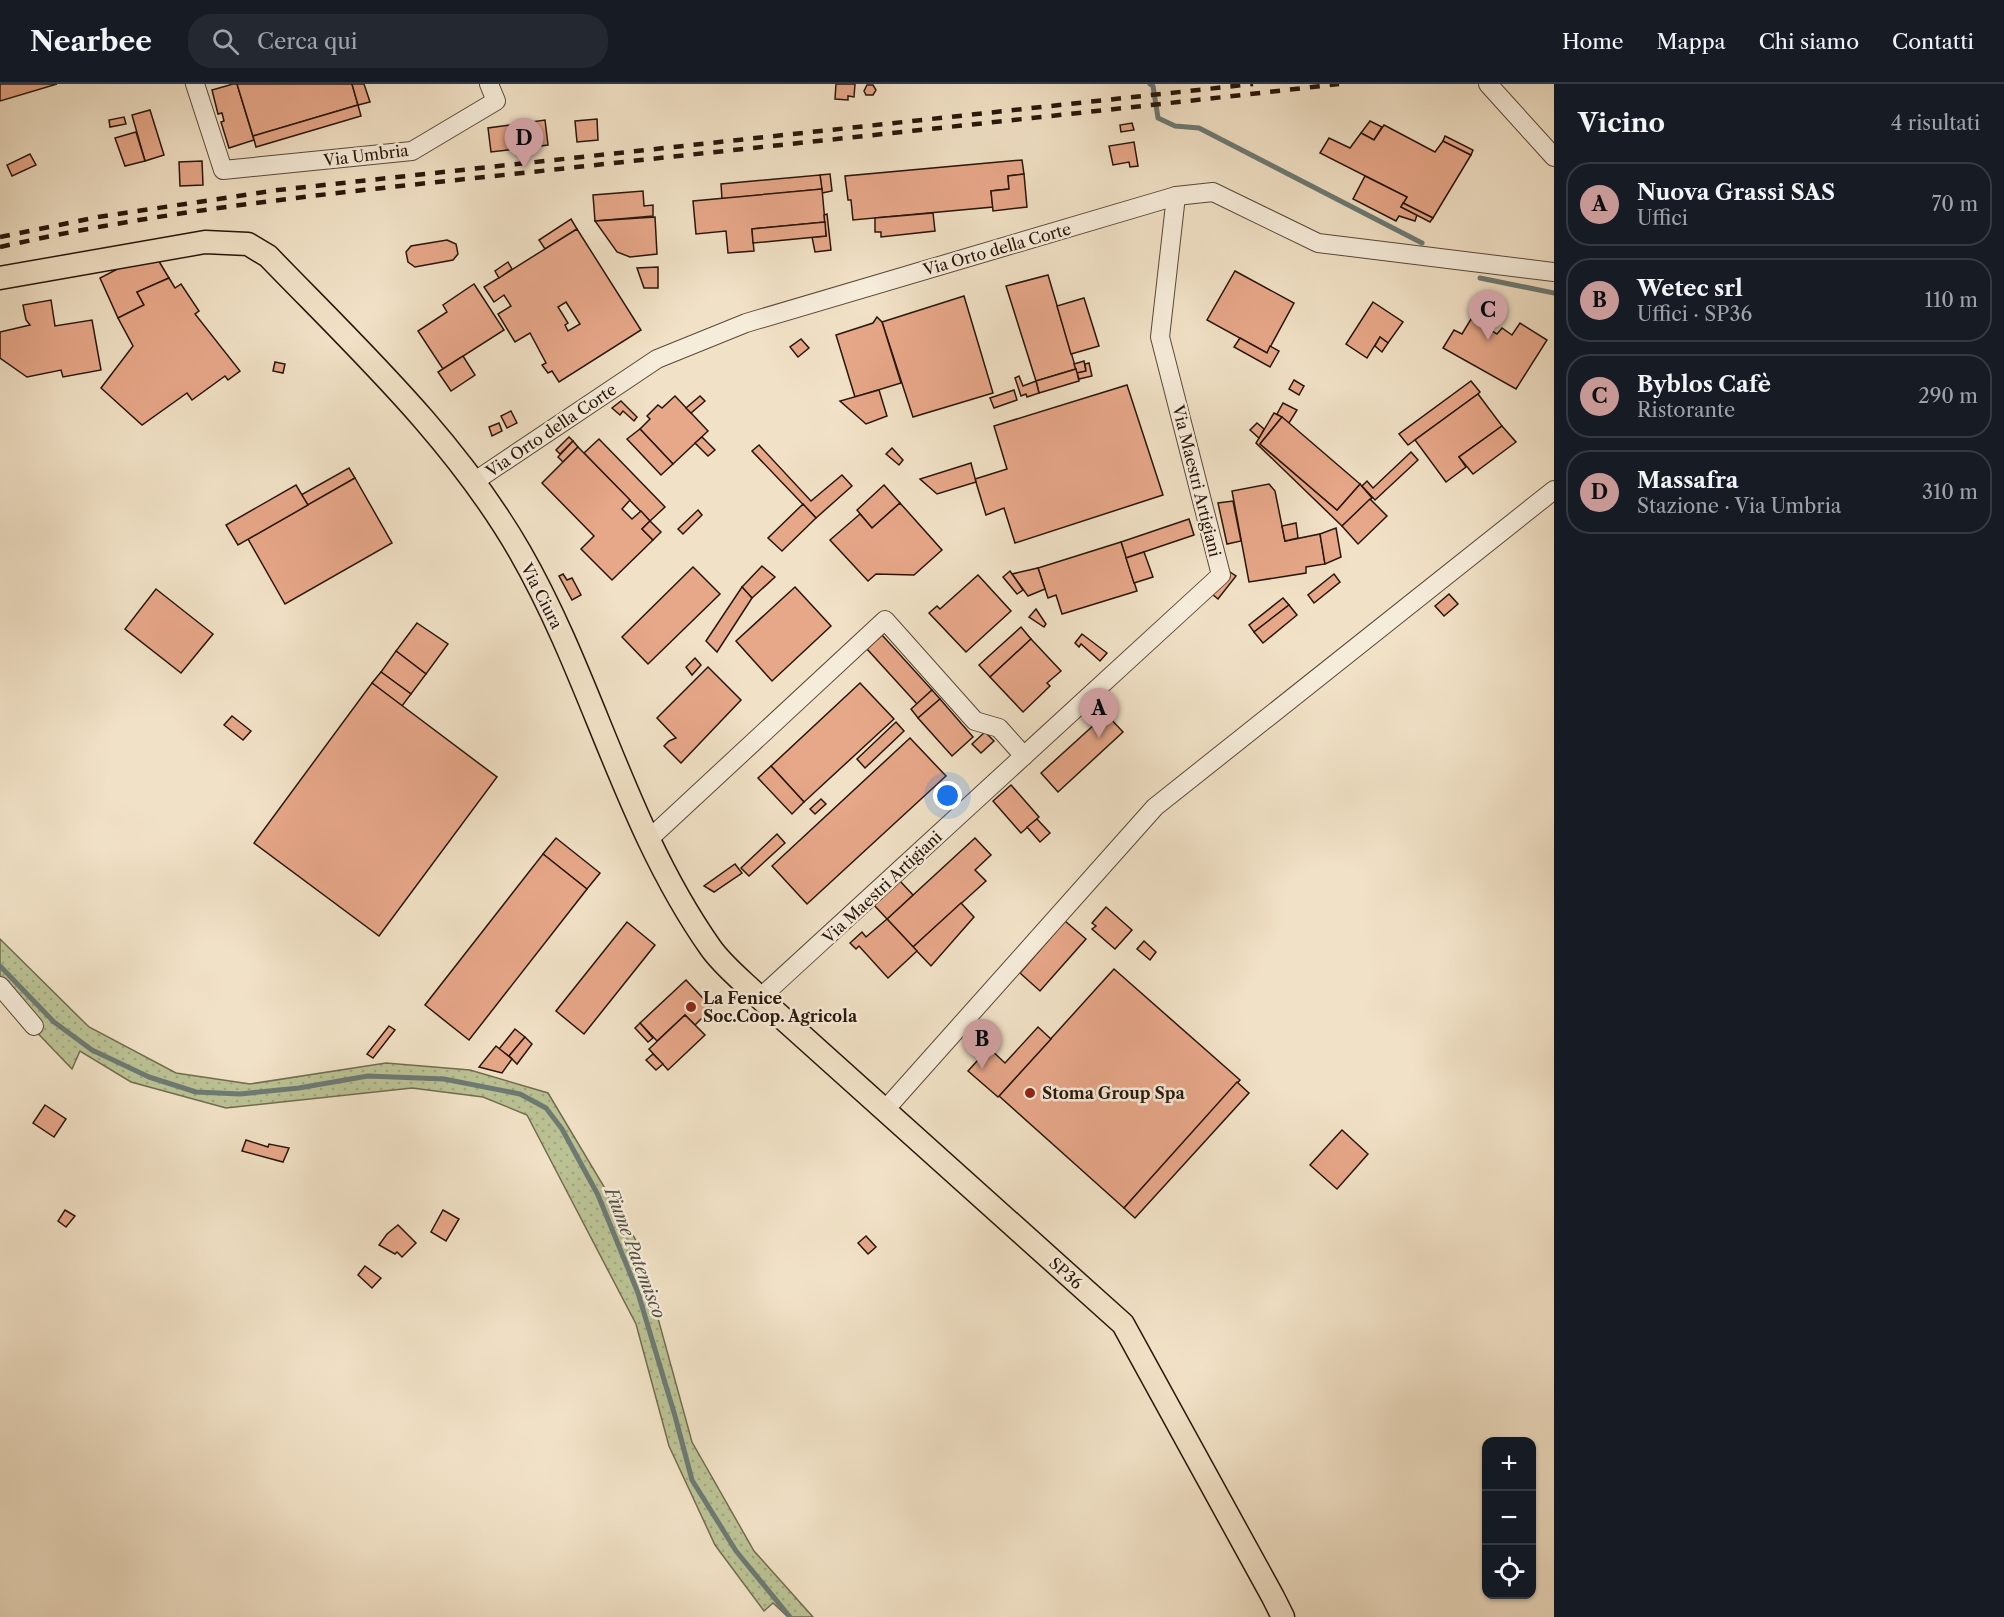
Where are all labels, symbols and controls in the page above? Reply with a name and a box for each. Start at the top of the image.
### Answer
search box [188,14,608,68]
text: Nearbee [30,24,152,58]
icon: search [209,25,242,58]
text: Cerca qui [257,28,358,55]
text: Home [1562,29,1624,54]
text: Mappa [1657,29,1726,54]
text: Chi siamo [1759,29,1859,54]
text: Contatti [1892,29,1974,54]
text: Vicino [1578,107,1665,139]
text: 4 risultati [1891,111,1980,135]
pin: D [504,118,544,168]
street label: Via Umbria [321,140,410,170]
text: Nuova Grassi SAS [1637,179,1835,206]
text: A [1592,192,1607,216]
text: 70 m [1932,192,1978,216]
text: Uffici [1637,206,1688,230]
street label: Via Orto della Corte [920,218,1073,280]
text: Wetec srl [1637,275,1743,302]
text: B [1592,288,1607,312]
text: 110 m [1925,288,1978,312]
pin: C [1468,290,1508,340]
text: Uffici · SP36 [1637,302,1752,326]
text: Byblos Cafè [1637,371,1771,398]
street label: Via Orto della Corte [481,379,620,482]
text: C [1591,384,1608,408]
text: 290 m [1918,384,1978,408]
text: Ristorante [1637,398,1735,422]
street label: Via Maestri Artigiani [1168,402,1226,559]
text: Massafra [1637,467,1739,494]
text: D [1591,480,1608,504]
text: 310 m [1922,480,1978,504]
text: Stazione · Via Umbria [1637,494,1841,518]
street label: Via Ciura [516,559,567,633]
pin: A [1080,688,1118,738]
your location [933,781,962,810]
street label: Via Maestri Artigiani [817,826,946,948]
place label: La Fenice Soc.Coop. Agricola [703,988,858,1026]
marker: La Fenice Soc.Coop. Agricola [684,1000,698,1014]
pin: B [962,1020,1002,1069]
place label: Stoma Group Spa [1042,1083,1185,1103]
marker: Stoma Group Spa [1023,1086,1037,1100]
water label: Fiume Patemisco [599,1183,670,1322]
street label: SP36 [1045,1253,1087,1293]
map controls [1482,1437,1536,1599]
button: + [1482,1437,1536,1491]
button: − [1482,1491,1536,1545]
button: locate [1482,1545,1536,1599]

